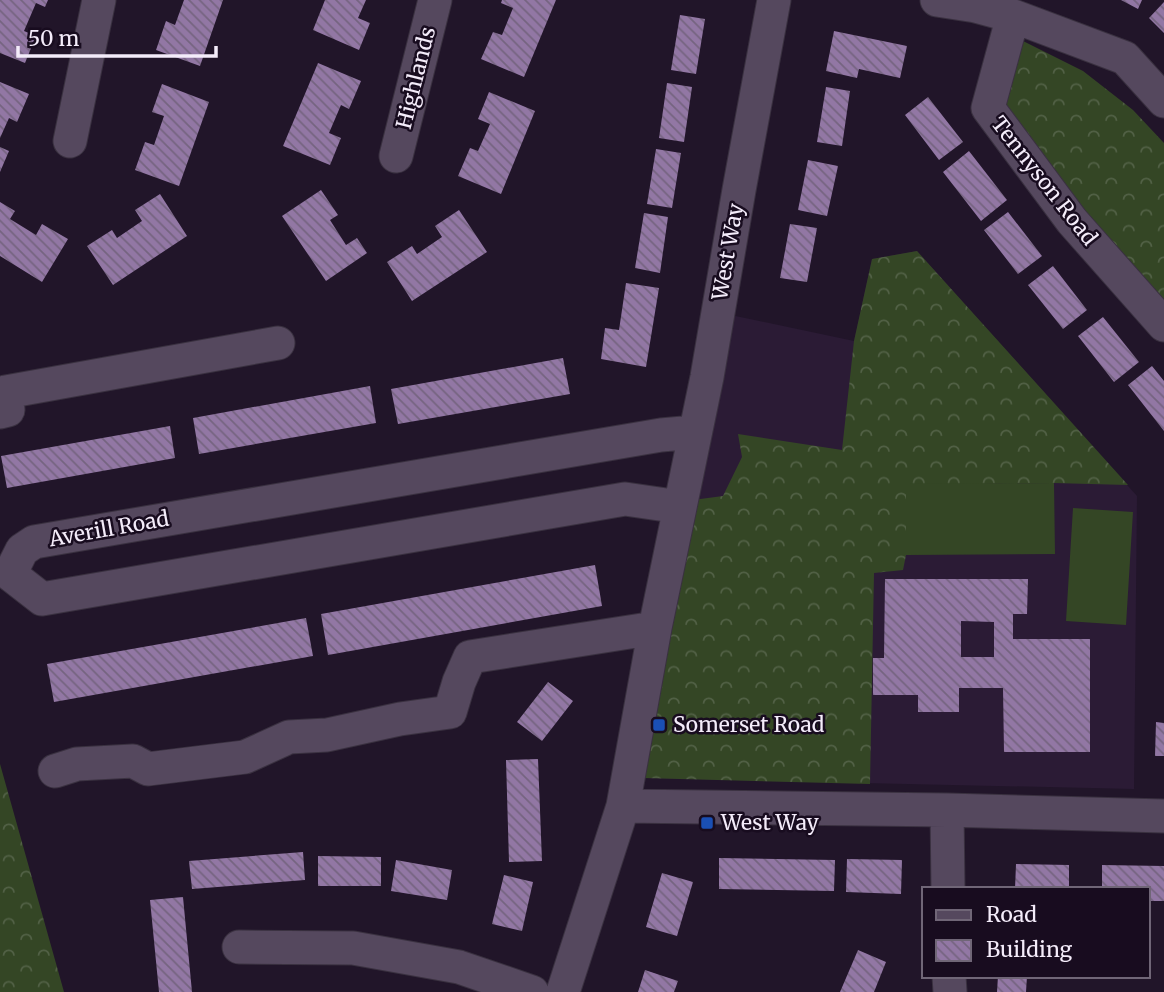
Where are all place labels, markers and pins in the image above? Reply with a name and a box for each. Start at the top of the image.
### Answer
place label: Somerset Road [673,711,825,738]
marker: Somerset Road [651,717,667,733]
place label: West Way [720,809,820,836]
marker: West Way [699,815,715,831]

